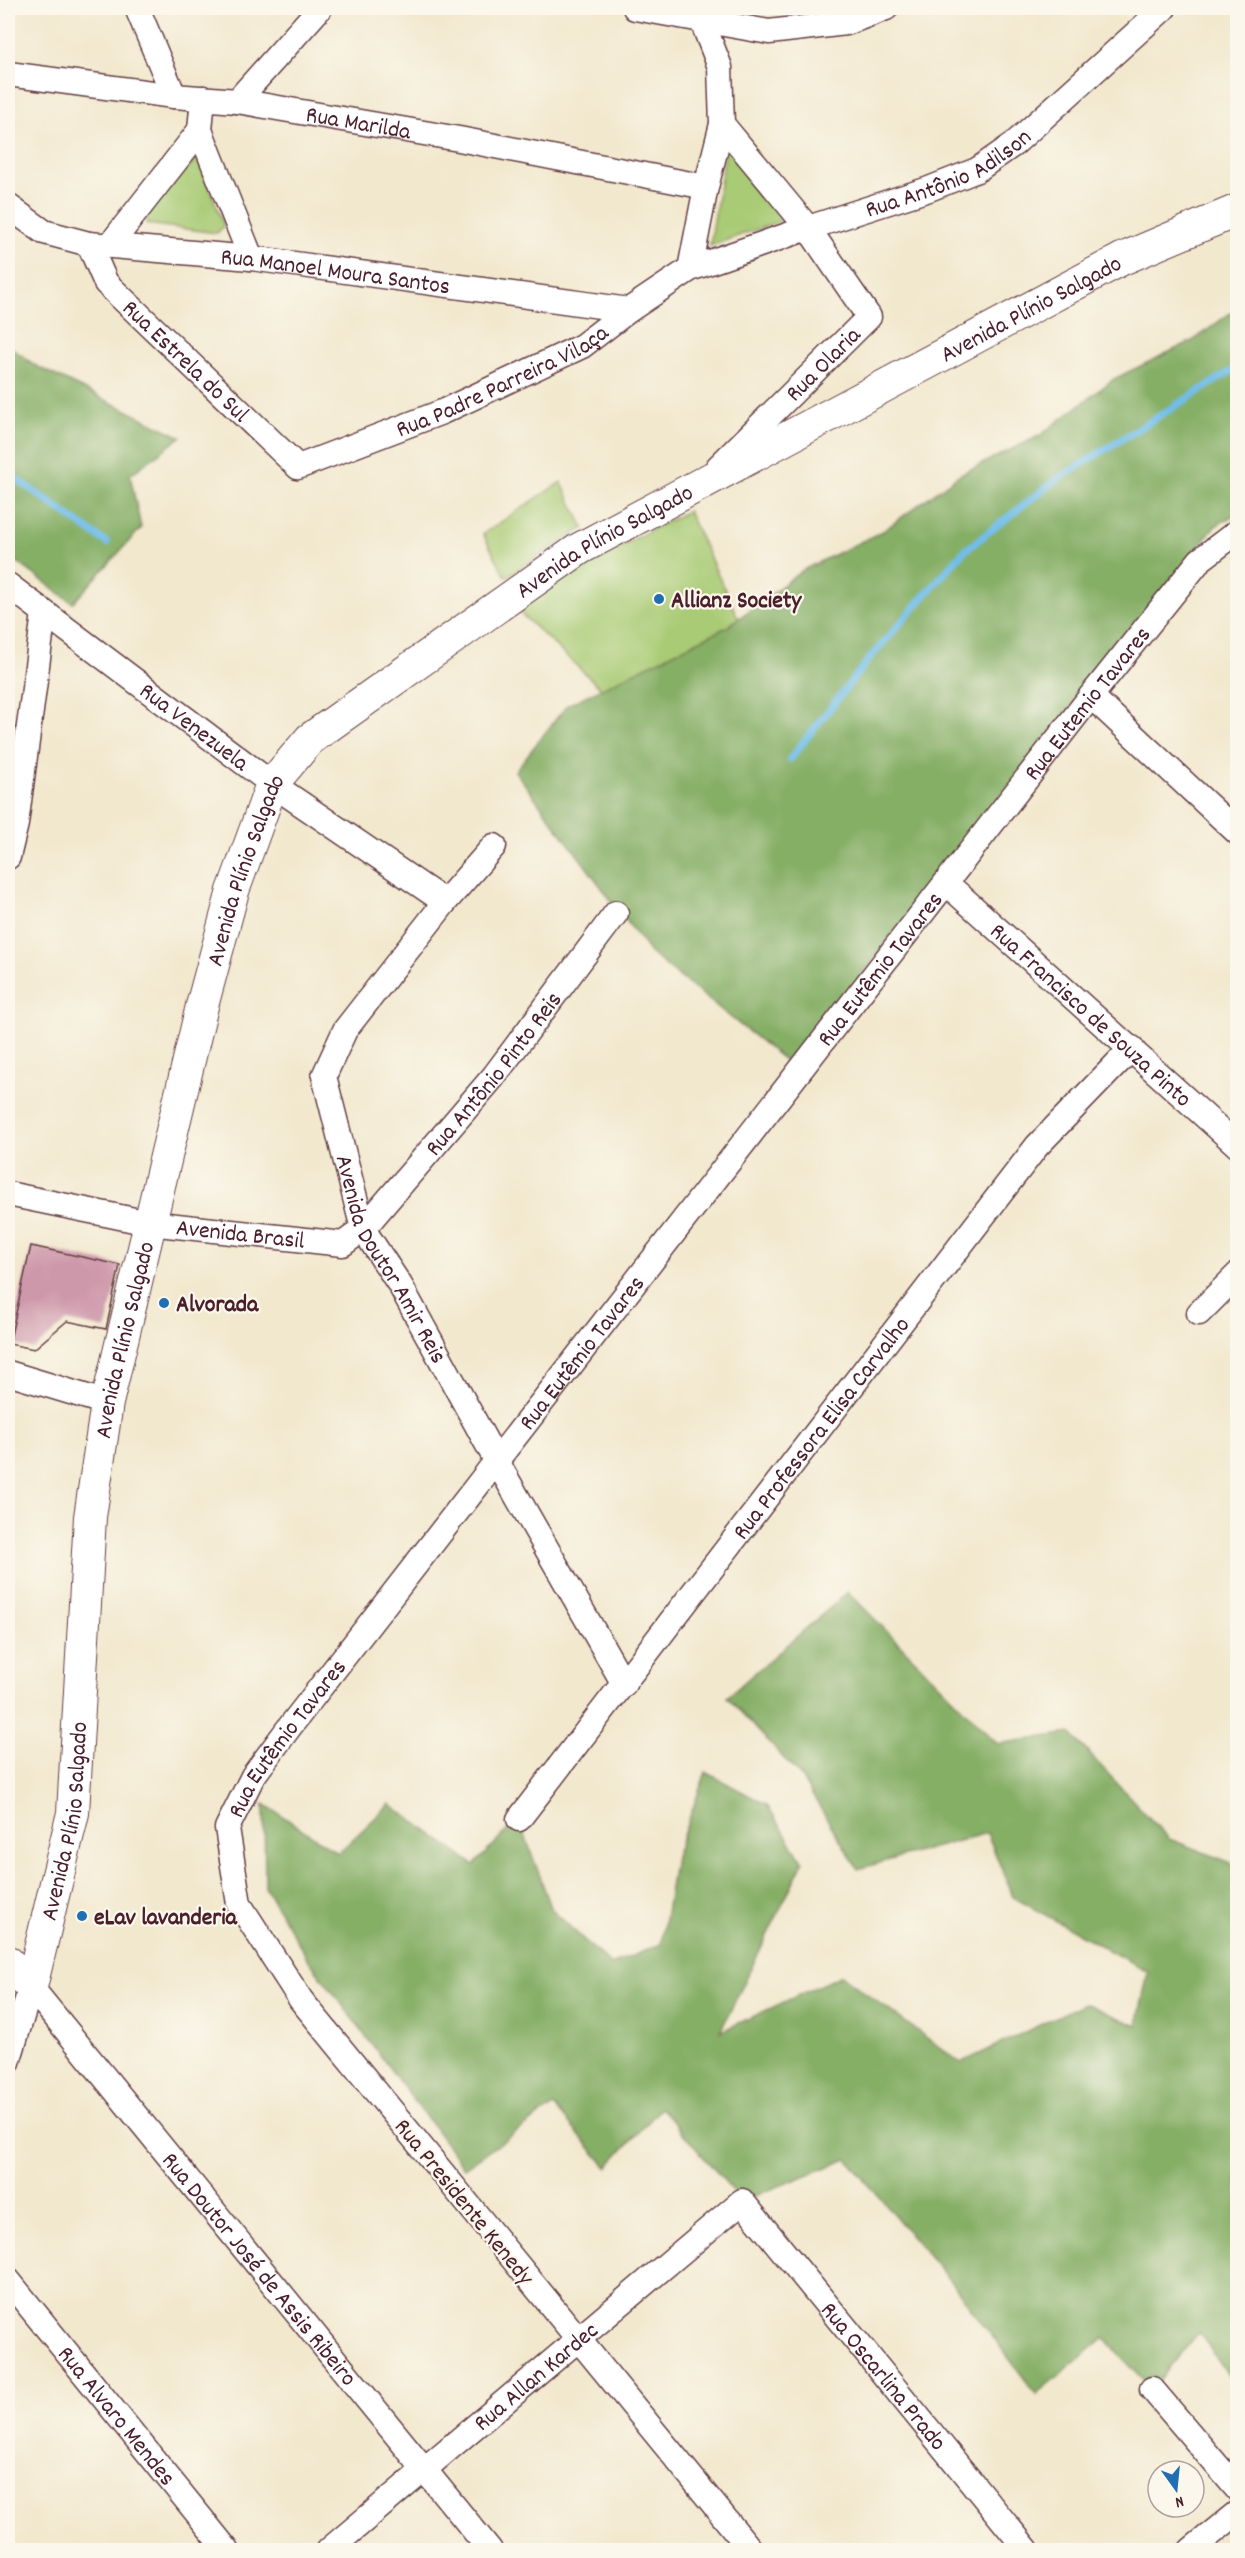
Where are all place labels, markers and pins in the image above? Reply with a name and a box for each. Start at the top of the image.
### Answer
place label: Allianz Society [671,585,803,619]
marker: Allianz Society [652,592,666,606]
place label: Alvorada [176,1289,259,1323]
marker: Alvorada [157,1296,171,1310]
place label: eLav lavanderia [94,1902,238,1936]
marker: eLav lavanderia [75,1909,89,1923]

